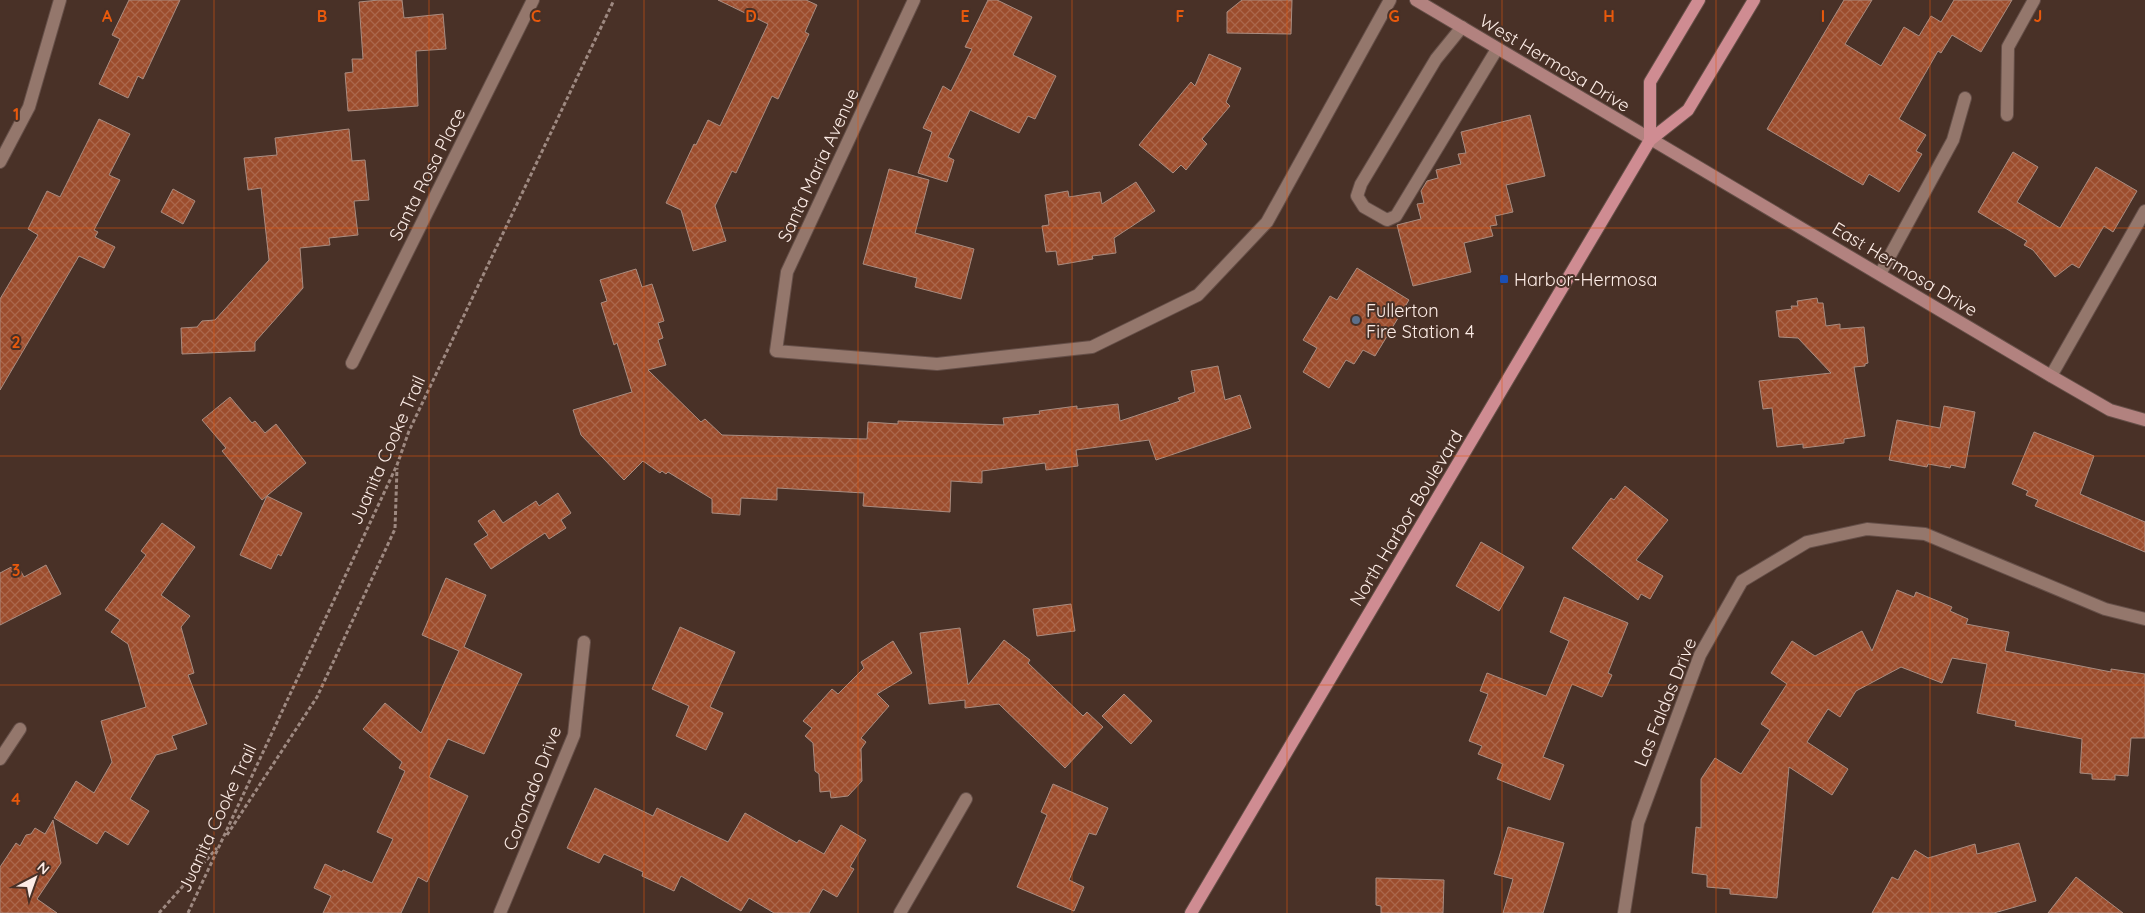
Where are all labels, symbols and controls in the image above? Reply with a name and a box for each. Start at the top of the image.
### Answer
text: A [102,6,113,26]
text: B [317,6,327,26]
text: C [531,6,541,26]
text: D [745,6,757,26]
text: E [960,6,970,26]
text: F [1176,6,1185,26]
text: G [1388,6,1400,26]
text: I [1821,6,1825,26]
text: J [2034,6,2042,26]
street label: West Hermosa Drive [1476,9,1634,117]
street label: Santa Maria Avenue [772,84,864,246]
text: 1 [13,104,19,124]
street label: Santa Rosa Place [384,104,470,244]
street label: East Hermosa Drive [1828,216,1982,322]
place label: Harbor-Hermosa [1514,268,1657,291]
marker: Harbor-Hermosa [1498,273,1510,285]
place label: Fullerton Fire Station 4 [1366,299,1474,343]
marker: Fullerton Fire Station 4 [1350,314,1362,326]
text: 2 [11,332,21,352]
street label: Juanita Cooke Trail [344,372,430,528]
street label: North Harbor Boulevard [1344,426,1468,610]
text: 3 [12,560,20,580]
street label: Las Faldas Drive [1629,634,1701,770]
street label: Coronado Drive [498,723,566,853]
street label: Juanita Cooke Trail [173,740,261,896]
text: 4 [11,789,21,809]
north arrow [10,853,60,903]
text: N [34,858,53,878]

